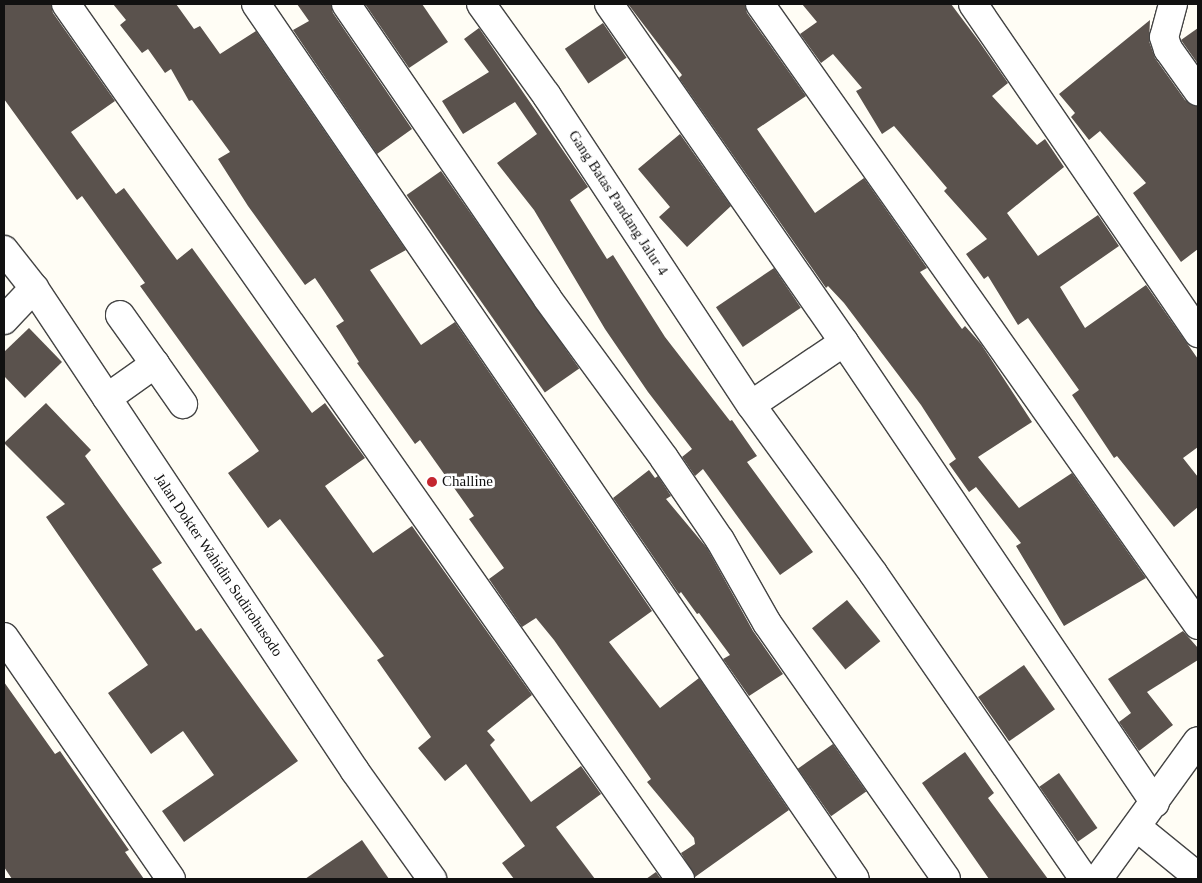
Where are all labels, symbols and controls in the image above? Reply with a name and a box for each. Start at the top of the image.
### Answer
street label: Gang Batas Pandang Jalur 4 [564,127,672,279]
street label: Jalan Dokter Wahidin Sudirohusodo [150,470,286,660]
place label: Challine [442,473,493,491]
marker: Challine [426,476,438,488]

